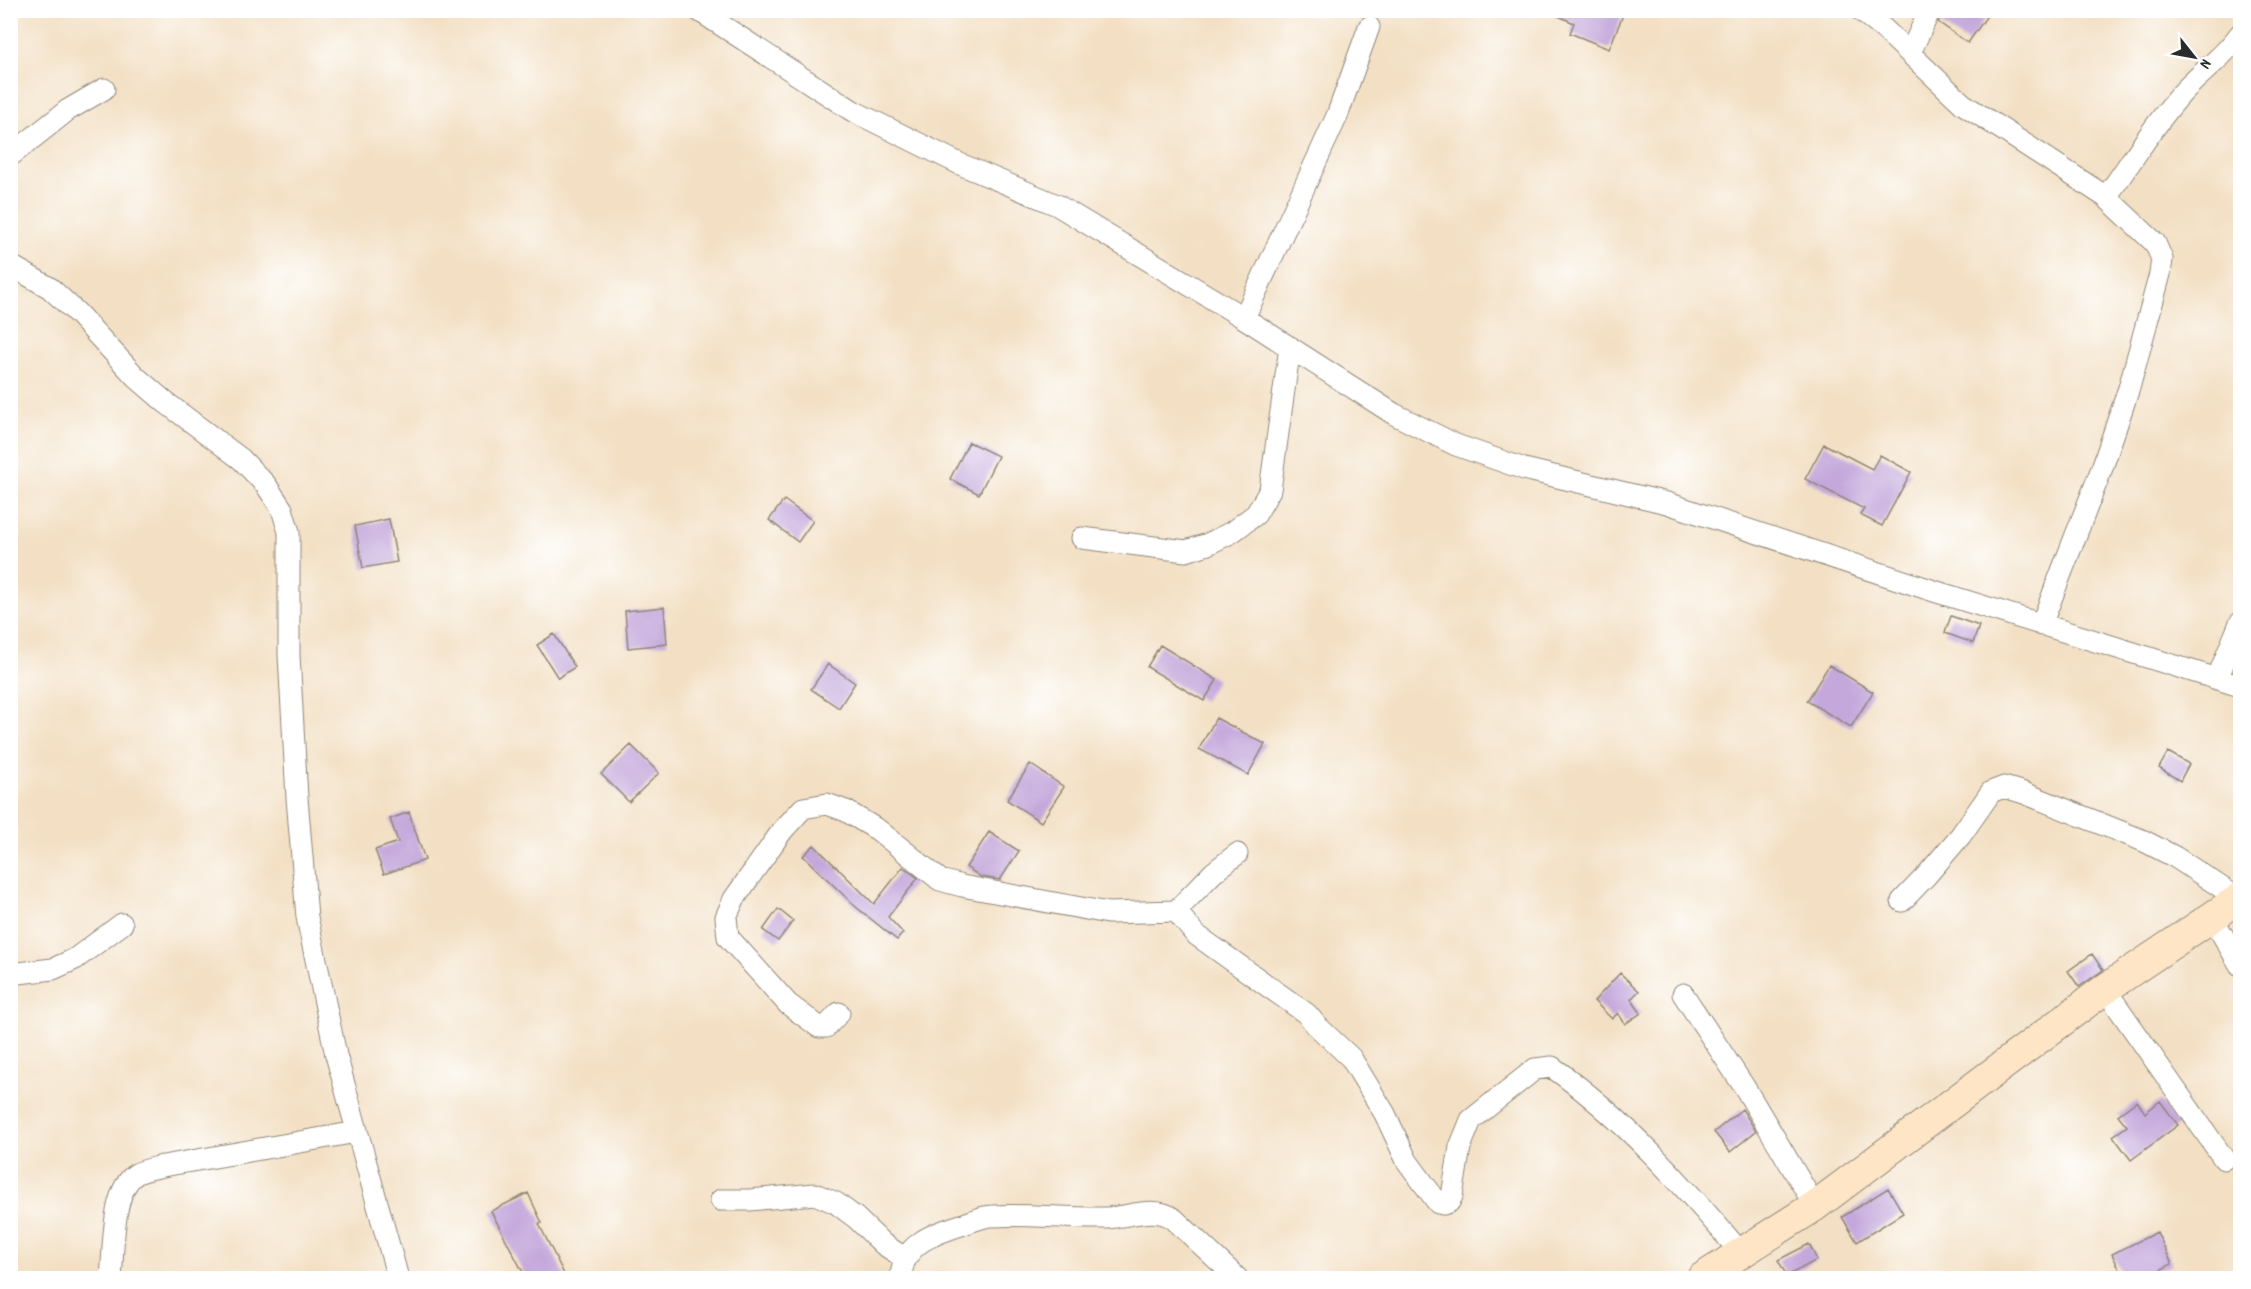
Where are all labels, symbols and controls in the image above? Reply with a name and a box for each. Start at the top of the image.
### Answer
north arrow [2164,27,2224,87]
text: N [2193,54,2217,73]

